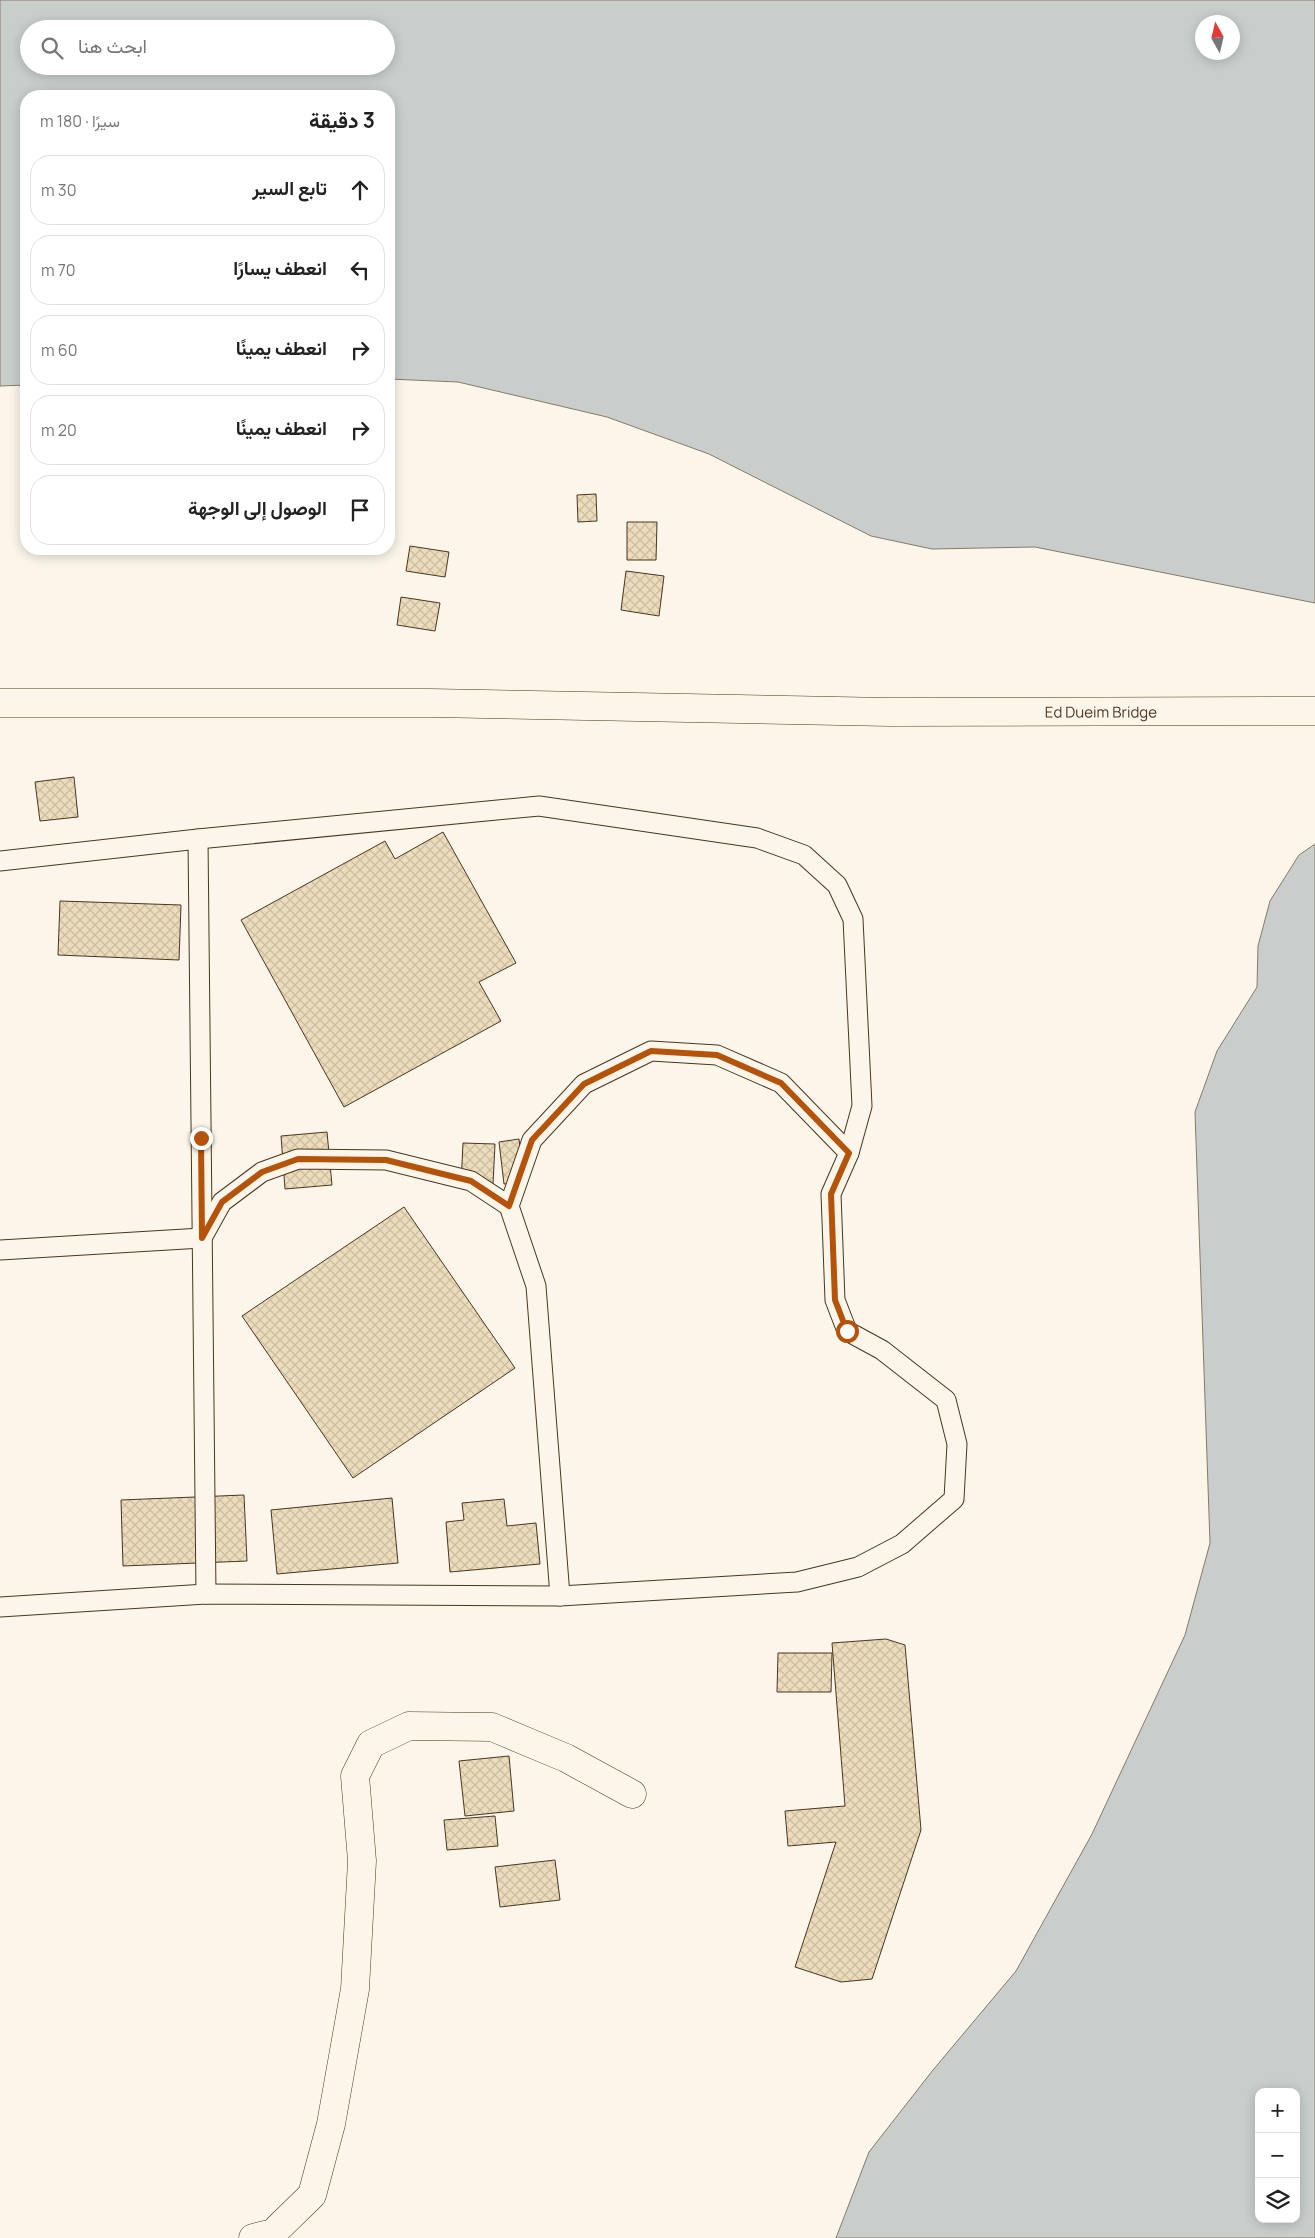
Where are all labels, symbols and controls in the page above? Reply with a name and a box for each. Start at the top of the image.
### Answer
north arrow [1195,15,1240,60]
search box [20,20,395,75]
text: ابحث هنا [78,33,147,59]
icon: search [38,34,66,62]
text: 3 دقيقة [309,106,375,134]
text: سيرًا · 180 m [40,110,120,132]
text: تابع السير [252,175,327,201]
icon: ahead [346,176,374,204]
text: 30 m [41,179,76,201]
text: انعطف يسارًا [233,255,327,281]
icon: left [346,256,374,284]
text: 70 m [41,259,76,281]
text: انعطف يمينًا [236,335,327,361]
icon: right [346,336,374,364]
text: 60 m [41,339,77,361]
text: انعطف يمينًا [236,415,327,441]
icon: right [346,416,374,444]
text: 20 m [41,419,77,441]
text: الوصول إلى الوجهة [188,495,327,521]
icon: arrive [346,496,374,524]
street label: Ed Dueim Bridge [1045,701,1157,722]
route end [190,1127,213,1150]
route start [836,1320,859,1343]
map controls [1255,2088,1300,2223]
button: + [1255,2088,1300,2133]
button: − [1255,2133,1300,2178]
button: layers [1255,2178,1300,2223]

